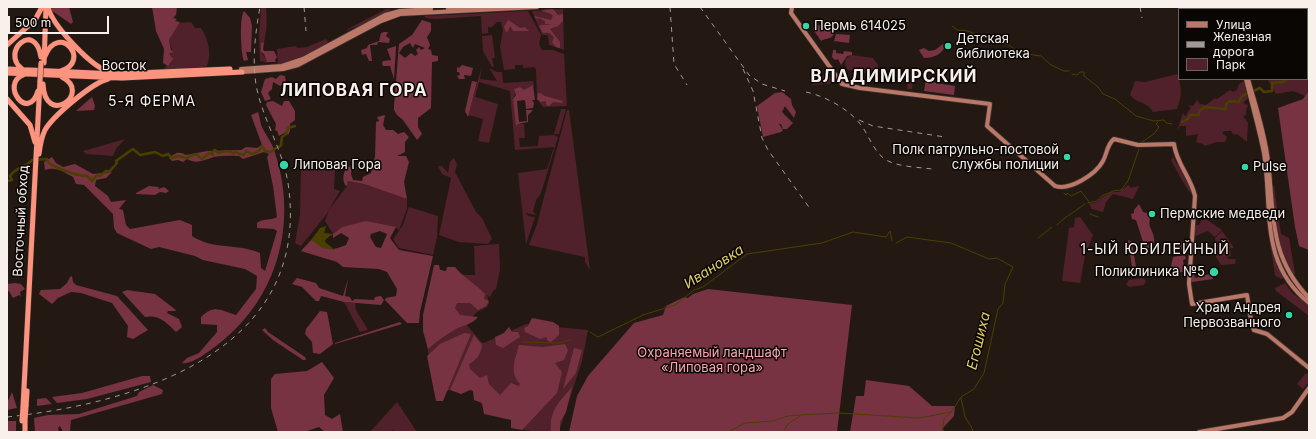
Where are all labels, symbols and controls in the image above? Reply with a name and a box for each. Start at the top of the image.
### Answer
scale bar [10,8,111,34]
legend [1178,8,1308,80]
text: 500 m [15,15,51,30]
text: Улица [1216,17,1251,32]
place label: Пермь 614025 [814,18,906,34]
marker: Пермь 614025 [801,21,811,31]
text: Железная дорога [1213,29,1271,59]
place label: Детская библиотека [956,31,1030,62]
marker: Детская библиотека [943,41,953,51]
text: Парк [1216,57,1246,72]
street label: Восток [102,58,146,74]
district label: ВЛАДИМИРСКИЙ [811,67,977,87]
district label: ЛИПОВАЯ ГОРА [280,81,428,101]
district label: 5-Я ФЕРМА [108,94,196,110]
place label: Полк патрульно-постовой службы полиции [892,142,1059,173]
marker: Полк патрульно-постовой службы полиции [1062,152,1072,162]
place label: Липовая Гора [293,157,381,173]
marker: Липовая Гора [278,159,290,171]
place label: Pulse [1253,159,1287,175]
marker: Pulse [1240,162,1250,172]
street label: Восточный обход [10,165,32,277]
place label: Пермские медведи [1160,206,1285,222]
marker: Пермские медведи [1147,209,1157,219]
water label: Ивановка [681,241,747,293]
district label: 1-ЫЙ ЮБИЛЕЙНЫЙ [1080,242,1230,258]
place label: Поликлиника №5 [1095,264,1205,280]
marker: Поликлиника №5 [1208,266,1220,278]
place label: Храм Андрея Первозванного [1183,300,1281,331]
water label: Егошиха [964,310,994,372]
marker: Храм Андрея Первозванного [1284,310,1294,320]
park label: Охраняемый ландшафт «Липовая гора» [637,345,787,376]

